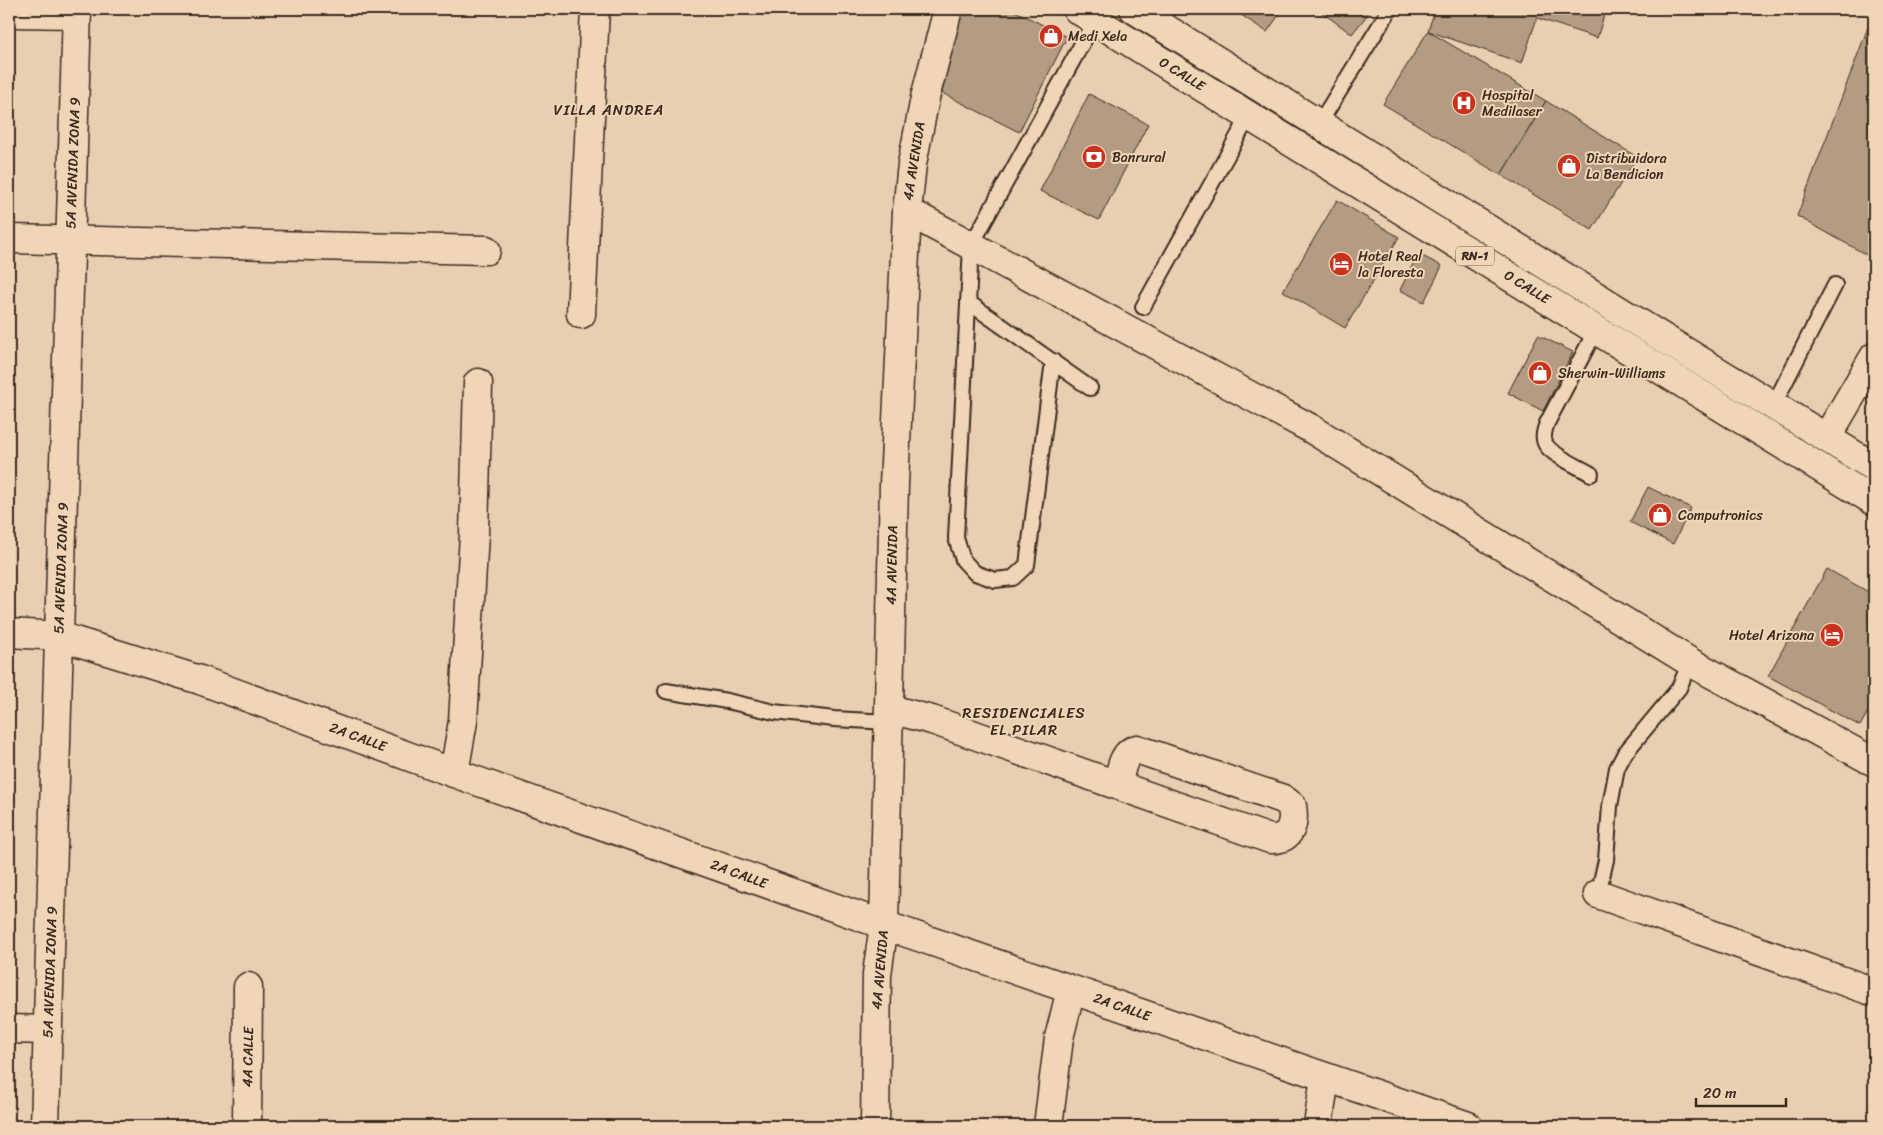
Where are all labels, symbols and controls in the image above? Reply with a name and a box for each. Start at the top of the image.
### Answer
shop icon: Medi Xela [1038,23,1064,49]
place label: Medi Xela [1068,24,1127,49]
street label: 0 CALLE [1154,50,1211,99]
place label: Hospital Medilaser [1482,83,1543,124]
hospital icon: Hospital Medilaser [1451,90,1477,116]
street label: 5A AVENIDA ZONA 9 [58,96,88,229]
district label: VILLA ANDREA [554,97,664,123]
street label: 4A AVENIDA [895,120,933,202]
bank icon: Banrural [1081,144,1107,170]
place label: Banrural [1112,145,1166,170]
place label: Distribuidora La Bendicion [1586,146,1667,187]
shop icon: Distribuidora La Bendicion [1556,153,1582,179]
place label: Hotel Real la Floresta [1358,244,1423,285]
road number: RN-1 [1456,247,1494,266]
hotel icon: Hotel Real la Floresta [1328,251,1354,277]
street label: 0 CALLE [1499,263,1556,312]
shop icon: Sherwin-Williams [1527,360,1553,386]
place label: Sherwin-Williams [1558,361,1666,386]
street label: 5A AVENIDA ZONA 9 [46,501,76,634]
shop icon: Computronics [1647,502,1673,528]
place label: Computronics [1678,503,1763,528]
street label: 4A AVENIDA [879,525,905,605]
hotel icon: Hotel Arizona [1819,622,1845,648]
place label: Hotel Arizona [1729,623,1815,648]
district label: RESIDENCIALES EL PILAR [962,700,1086,743]
street label: 2A CALLE [326,715,391,759]
street label: 2A CALLE [707,852,772,896]
street label: 5A AVENIDA ZONA 9 [35,905,65,1038]
street label: 4A AVENIDA [864,929,896,1011]
street label: 2A CALLE [1090,986,1155,1029]
street label: 4A CALLE [235,1026,261,1087]
scale bar [1696,1075,1786,1107]
text: 20 m [1703,1080,1737,1106]

